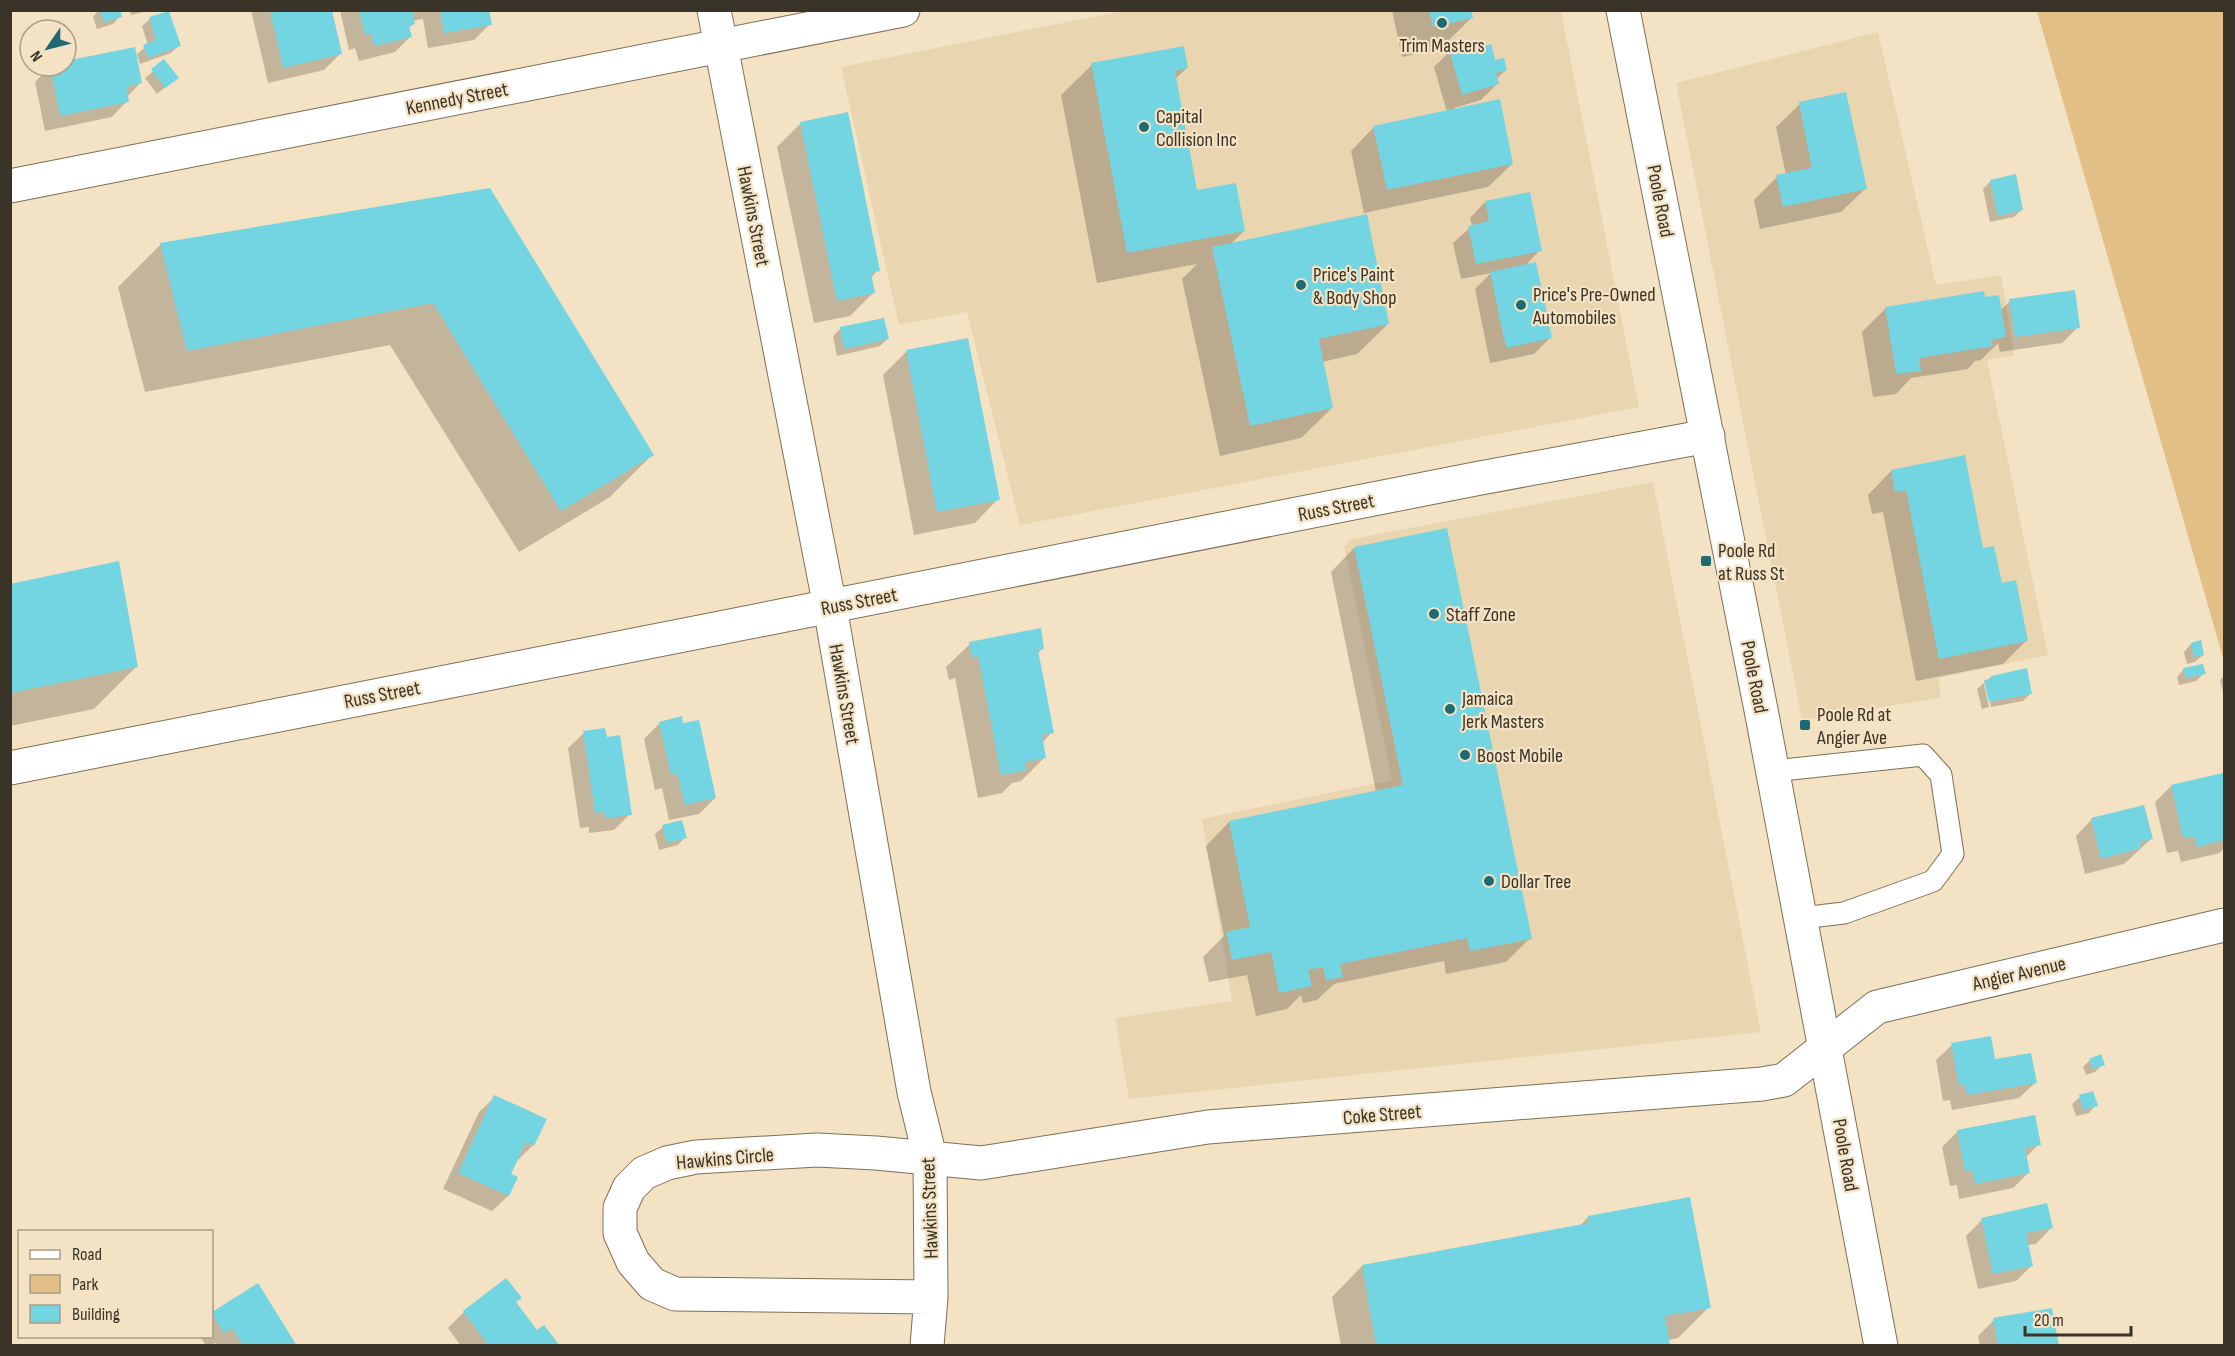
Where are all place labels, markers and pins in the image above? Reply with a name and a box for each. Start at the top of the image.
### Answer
marker: Trim Masters [1435,16,1449,30]
place label: Trim Masters [1399,34,1485,58]
place label: Capital Collision Inc [1156,105,1237,152]
marker: Capital Collision Inc [1137,120,1151,134]
place label: Price's Paint & Body Shop [1313,263,1396,310]
marker: Price's Paint & Body Shop [1294,278,1308,292]
place label: Price's Pre-Owned Automobiles [1532,283,1656,330]
marker: Price's Pre-Owned Automobiles [1514,298,1528,312]
place label: Poole Rd at Russ St [1718,539,1785,586]
marker: Poole Rd at Russ St [1699,554,1713,568]
place label: Staff Zone [1446,603,1516,627]
marker: Staff Zone [1427,607,1441,621]
place label: Jamaica Jerk Masters [1461,687,1544,734]
marker: Jamaica Jerk Masters [1443,702,1457,716]
place label: Poole Rd at Angier Ave [1816,703,1891,750]
marker: Poole Rd at Angier Ave [1798,718,1812,732]
place label: Boost Mobile [1477,744,1563,768]
marker: Boost Mobile [1458,748,1472,762]
place label: Dollar Tree [1501,870,1571,894]
marker: Dollar Tree [1482,874,1496,888]

